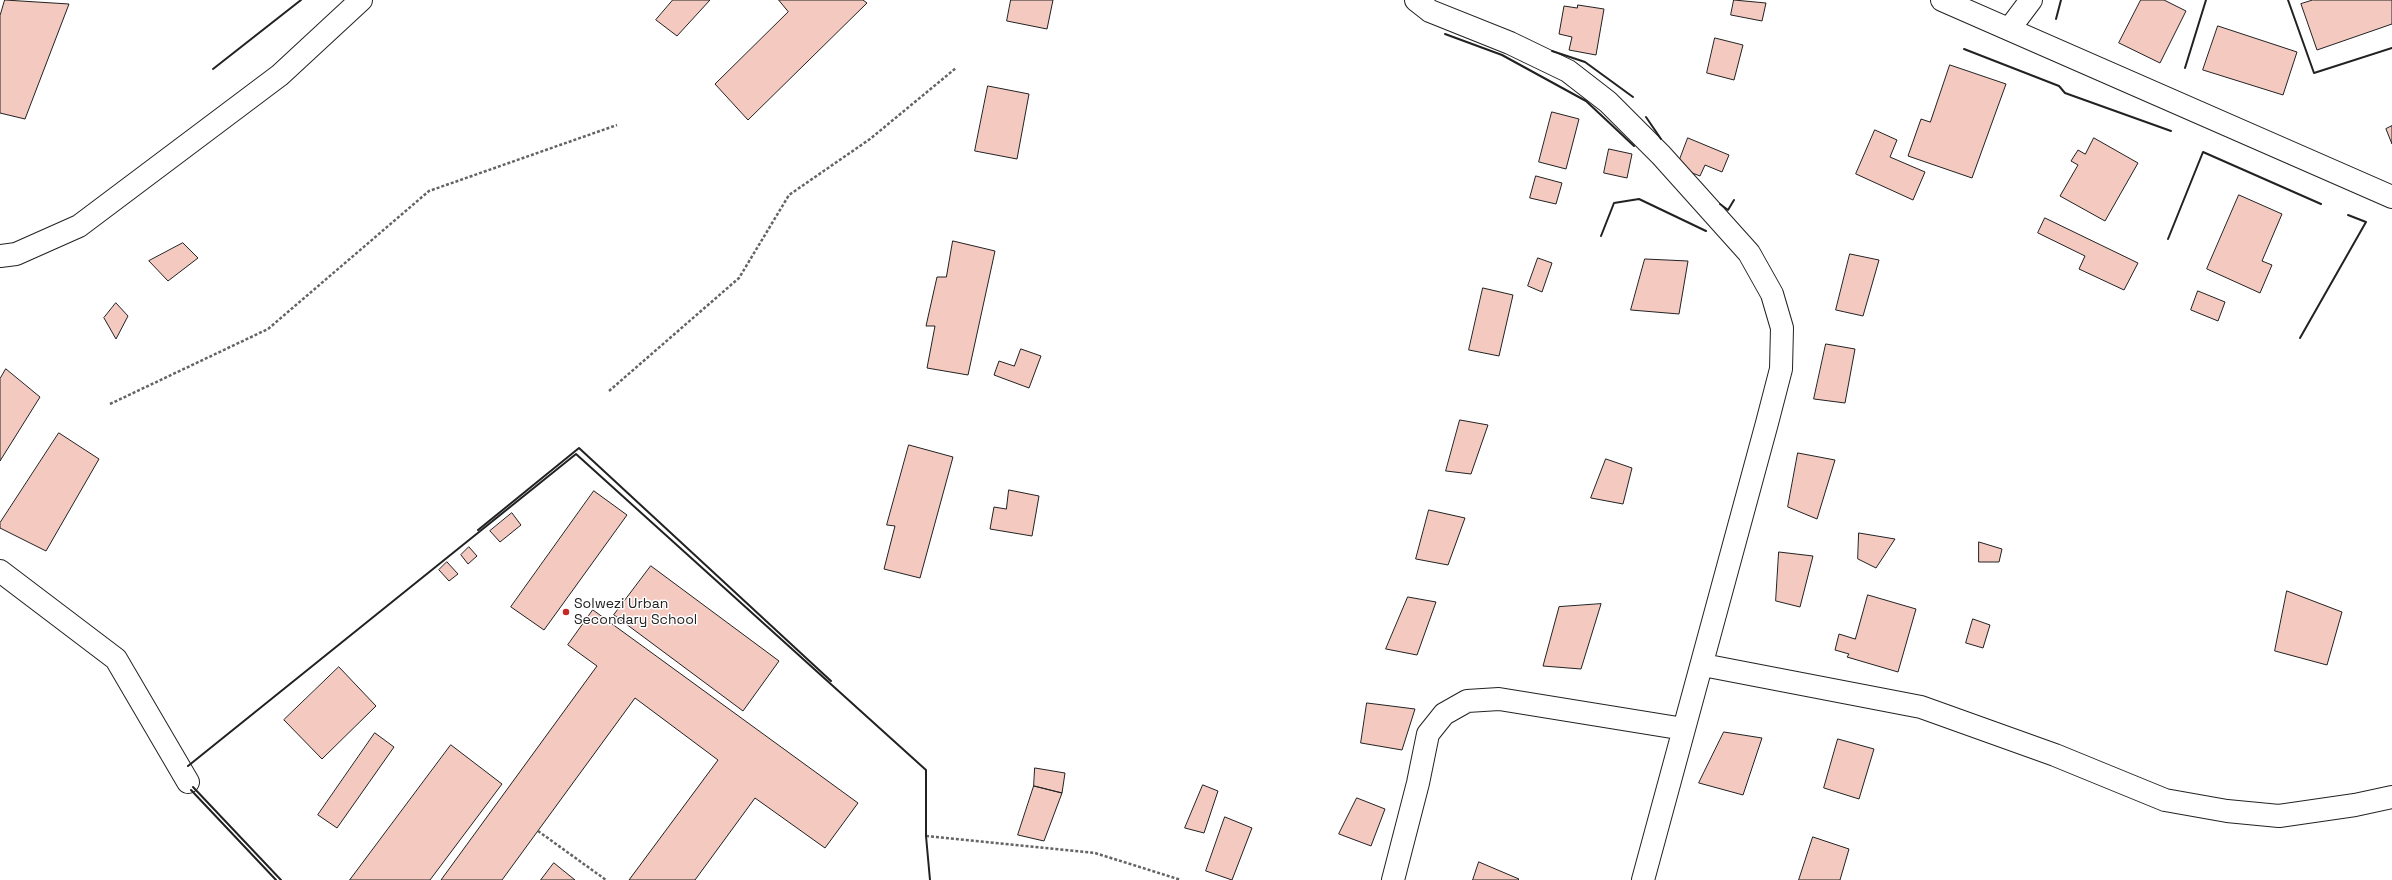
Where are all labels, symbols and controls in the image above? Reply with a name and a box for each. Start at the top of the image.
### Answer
place label: Solwezi Urban Secondary School [574,596,697,628]
marker: Solwezi Urban Secondary School [561,607,571,617]

